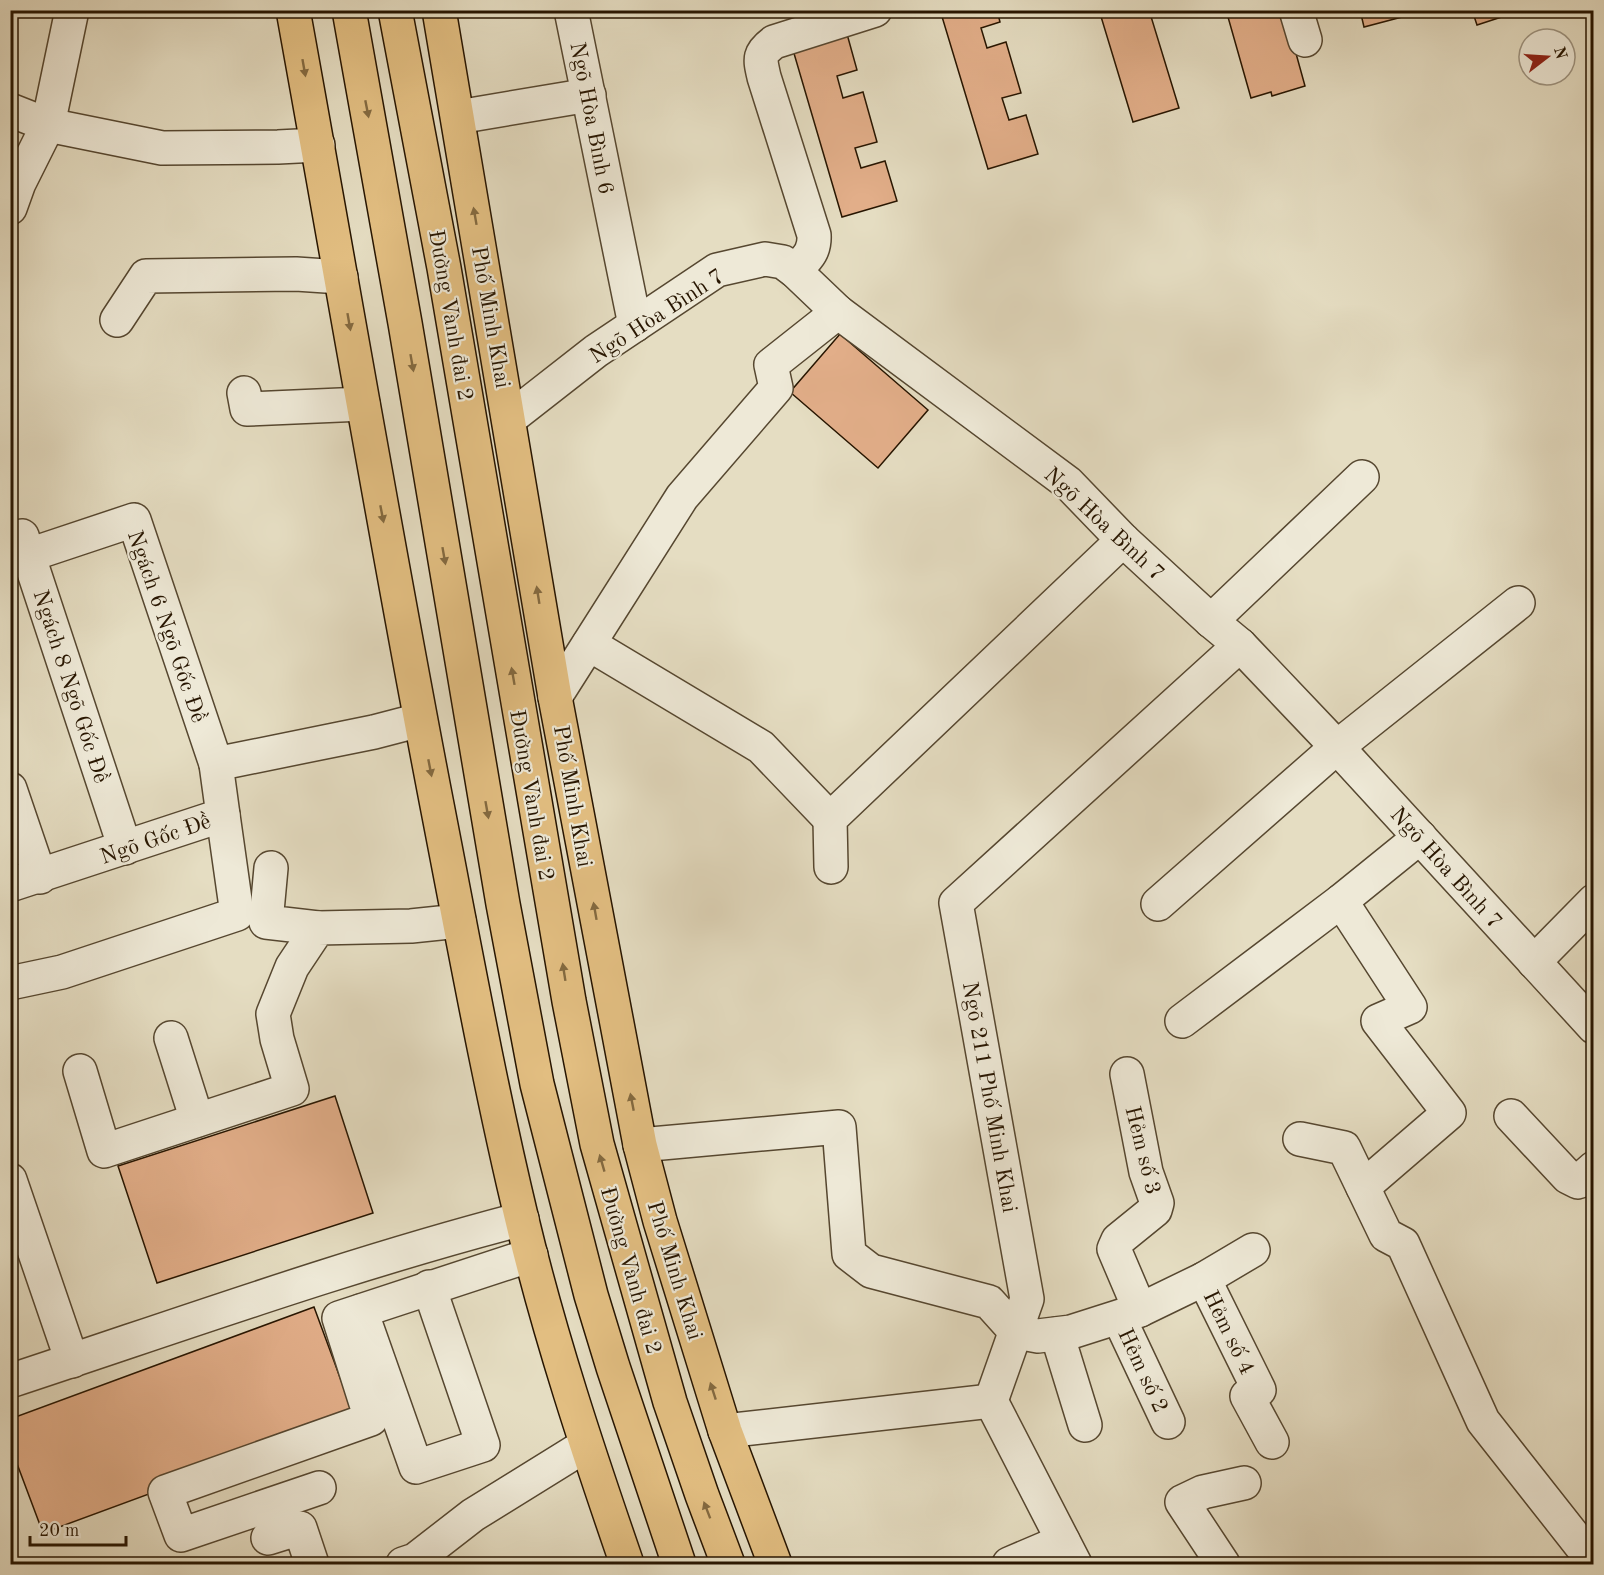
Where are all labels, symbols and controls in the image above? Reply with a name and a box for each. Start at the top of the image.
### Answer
north arrow [1517,27,1577,87]
street label: Ngõ Hòa Bình 6 [565,40,617,197]
text: N [1550,45,1569,62]
one-way arrow [300,59,309,78]
one-way arrow [363,100,372,119]
one-way arrow [470,206,479,225]
street label: Đường Vành đai 2 [424,228,476,403]
street label: Phố Minh Khai [467,245,513,390]
street label: Ngõ Hòa Bình 7 [586,265,728,368]
one-way arrow [344,313,353,332]
one-way arrow [407,354,416,373]
street label: Ngõ Hòa Bình 7 [1039,464,1168,585]
one-way arrow [378,505,387,524]
street label: Ngách 6 Ngõ Gốc Đề [123,527,210,726]
one-way arrow [440,546,449,565]
one-way arrow [534,585,543,604]
street label: Ngách 8 Ngõ Gốc Đề [28,587,113,786]
one-way arrow [508,666,517,685]
street label: Đường Vành đai 2 [505,708,557,883]
street label: Phố Minh Khai [549,724,595,869]
one-way arrow [426,759,435,778]
one-way arrow [483,801,492,820]
street label: Ngõ Hòa Bình 7 [1385,803,1506,933]
street label: Ngõ Gốc Đề [97,810,214,869]
one-way arrow [590,901,599,920]
one-way arrow [559,962,568,981]
street label: Ngõ 211 Phố Minh Khai [958,980,1020,1215]
one-way arrow [627,1093,636,1112]
street label: Hẻm số 3 [1120,1104,1164,1197]
one-way arrow [597,1154,606,1172]
street label: Đường Vành đai 2 [596,1184,665,1357]
street label: Phố Minh Khai [643,1199,706,1343]
street label: Hẻm số 4 [1198,1287,1258,1378]
street label: Hẻm số 2 [1113,1325,1171,1416]
one-way arrow [707,1382,717,1400]
one-way arrow [702,1501,712,1519]
scale bar [30,1509,126,1547]
text: 20 m [39,1522,79,1540]

